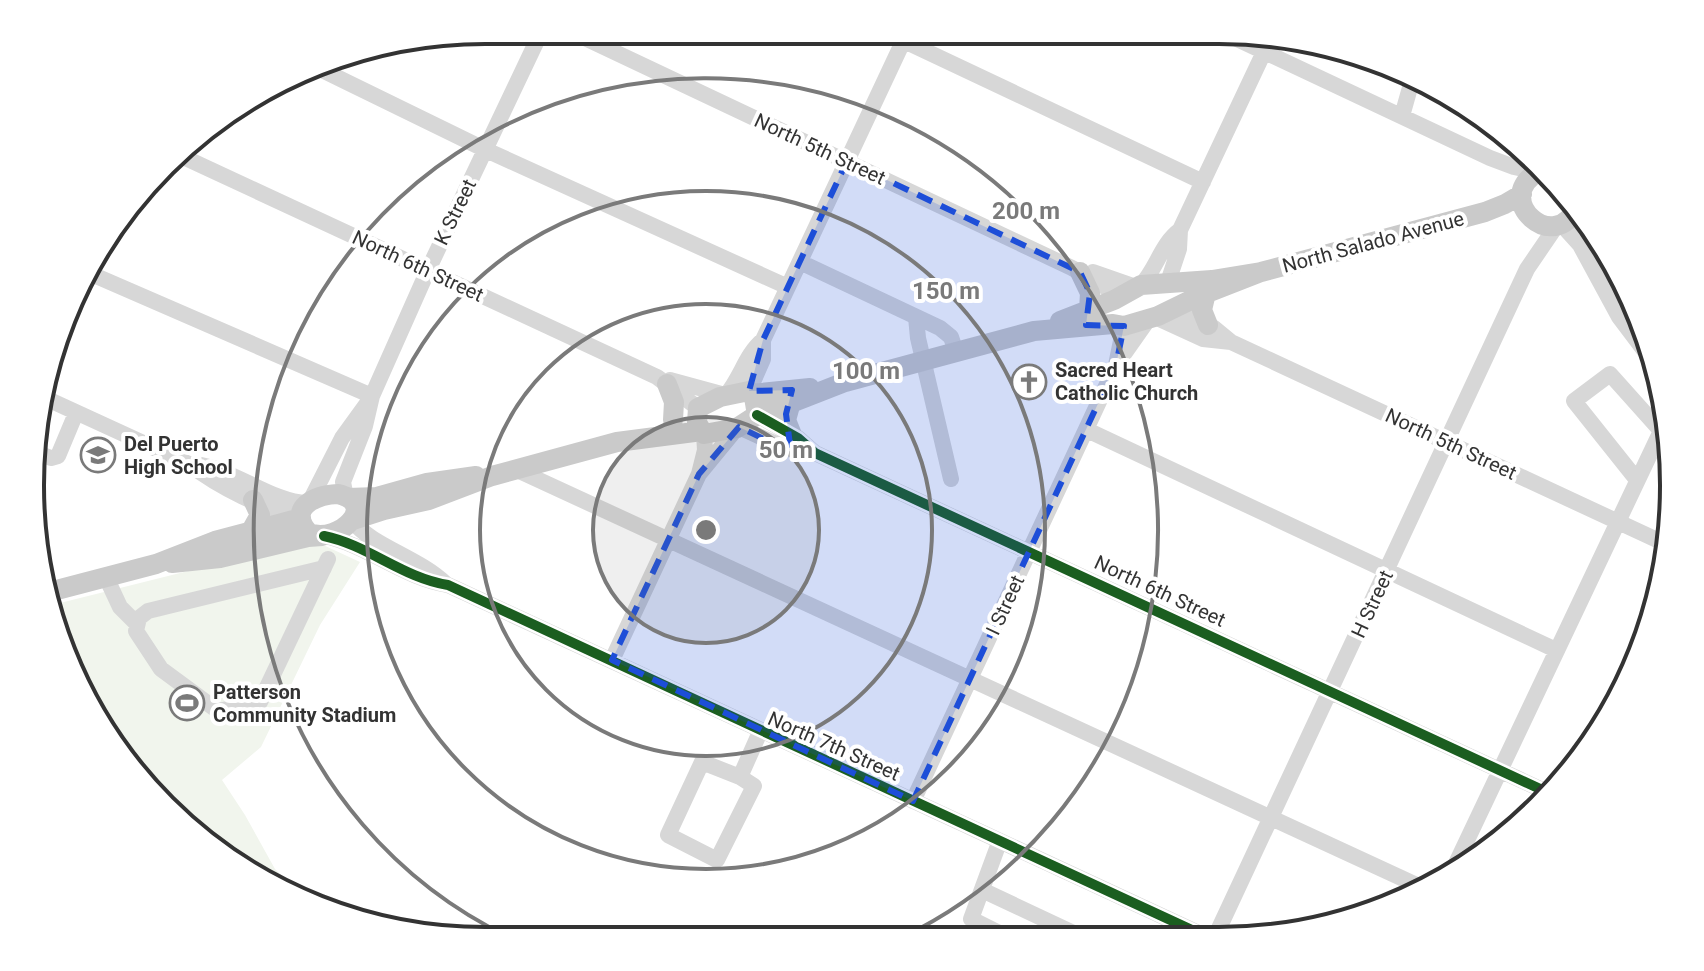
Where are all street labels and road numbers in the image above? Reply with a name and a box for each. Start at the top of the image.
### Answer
street label: North 5th Street [751,108,889,190]
street label: K Street [429,175,481,249]
street label: North Salado Avenue [1280,206,1466,278]
street label: North 6th Street [349,225,487,307]
street label: North 5th Street [1382,403,1520,485]
street label: North 6th Street [1091,550,1229,632]
street label: H Street [1346,566,1398,642]
street label: I Street [981,571,1029,639]
street label: North 7th Street [764,706,904,786]

